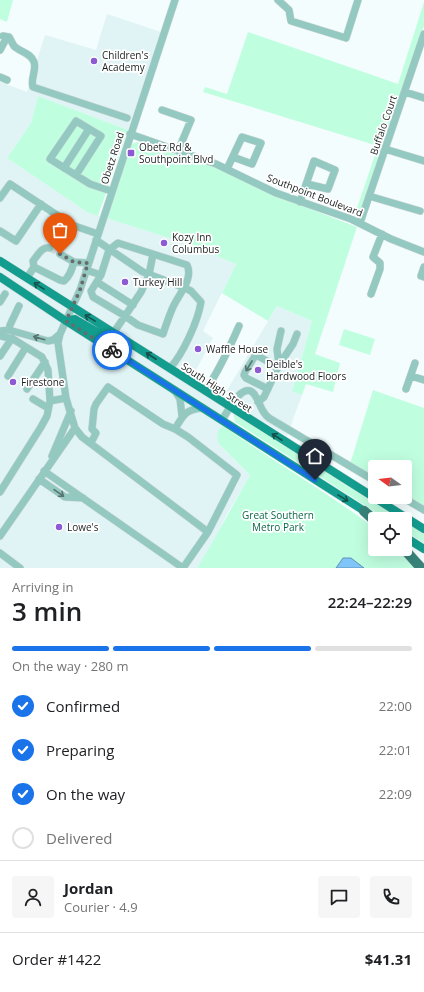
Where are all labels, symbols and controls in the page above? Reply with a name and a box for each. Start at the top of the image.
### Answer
place label: Children's Academy [102,48,149,74]
marker: Children's Academy [89,56,99,66]
street label: Buffalo Court [366,93,400,157]
street label: Obetz Road [97,130,127,186]
place label: Obetz Rd & Southpoint Blvd [139,140,213,166]
marker: Obetz Rd & Southpoint Blvd [126,148,136,158]
street label: Southpoint Boulevard [265,170,365,220]
pin [43,213,77,254]
icon: bag [49,219,71,241]
place label: Kozy Inn Columbus [172,230,219,256]
marker: Kozy Inn Columbus [159,238,169,248]
place label: Turkey Hill [133,275,182,289]
marker: Turkey Hill [120,277,130,287]
one-way arrow [33,282,45,290]
one-way arrow [85,314,96,322]
courier [92,330,132,370]
one-way arrow [32,334,45,342]
icon: bike [101,339,123,361]
place label: Waffle House [206,342,269,356]
marker: Waffle House [193,344,203,354]
one-way arrow [145,351,156,360]
place label: Deible's Hardwood Floors [266,357,346,383]
street label: South High Street [179,359,256,415]
one-way arrow [244,360,252,372]
marker: Deible's Hardwood Floors [253,365,263,375]
place label: Firestone [21,375,65,389]
marker: Firestone [8,377,18,387]
one-way arrow [272,433,283,441]
pin [298,439,332,480]
icon: home [304,445,326,467]
north arrow [368,460,412,504]
map controls [368,460,412,556]
one-way arrow [53,489,64,497]
one-way arrow [337,494,348,502]
park label: Great Southern Metro Park [242,508,314,534]
button: locate [368,512,412,556]
place label: Lowe's [67,520,99,534]
marker: Lowe's [54,522,64,532]
text: Arriving in [12,578,74,596]
text: 22:24–22:29 [328,592,412,612]
text: 3 min [12,593,82,629]
text: On the way · 280 m [12,657,128,675]
icon: check [12,695,34,717]
text: Confirmed [46,696,120,716]
text: 22:00 [379,697,412,715]
icon: check [12,739,34,761]
text: Preparing [46,740,114,760]
text: 22:01 [379,741,412,759]
icon: check [12,783,34,805]
text: On the way [46,784,125,804]
text: 22:09 [379,785,412,803]
text: Delivered [46,828,113,848]
button: person [12,876,54,918]
button: chat [318,876,360,918]
button: phone [370,876,412,918]
text: Jordan [64,878,113,898]
text: Courier · 4.9 [64,898,138,916]
text: Order #1422 [12,949,101,969]
text: $41.31 [365,949,412,969]

